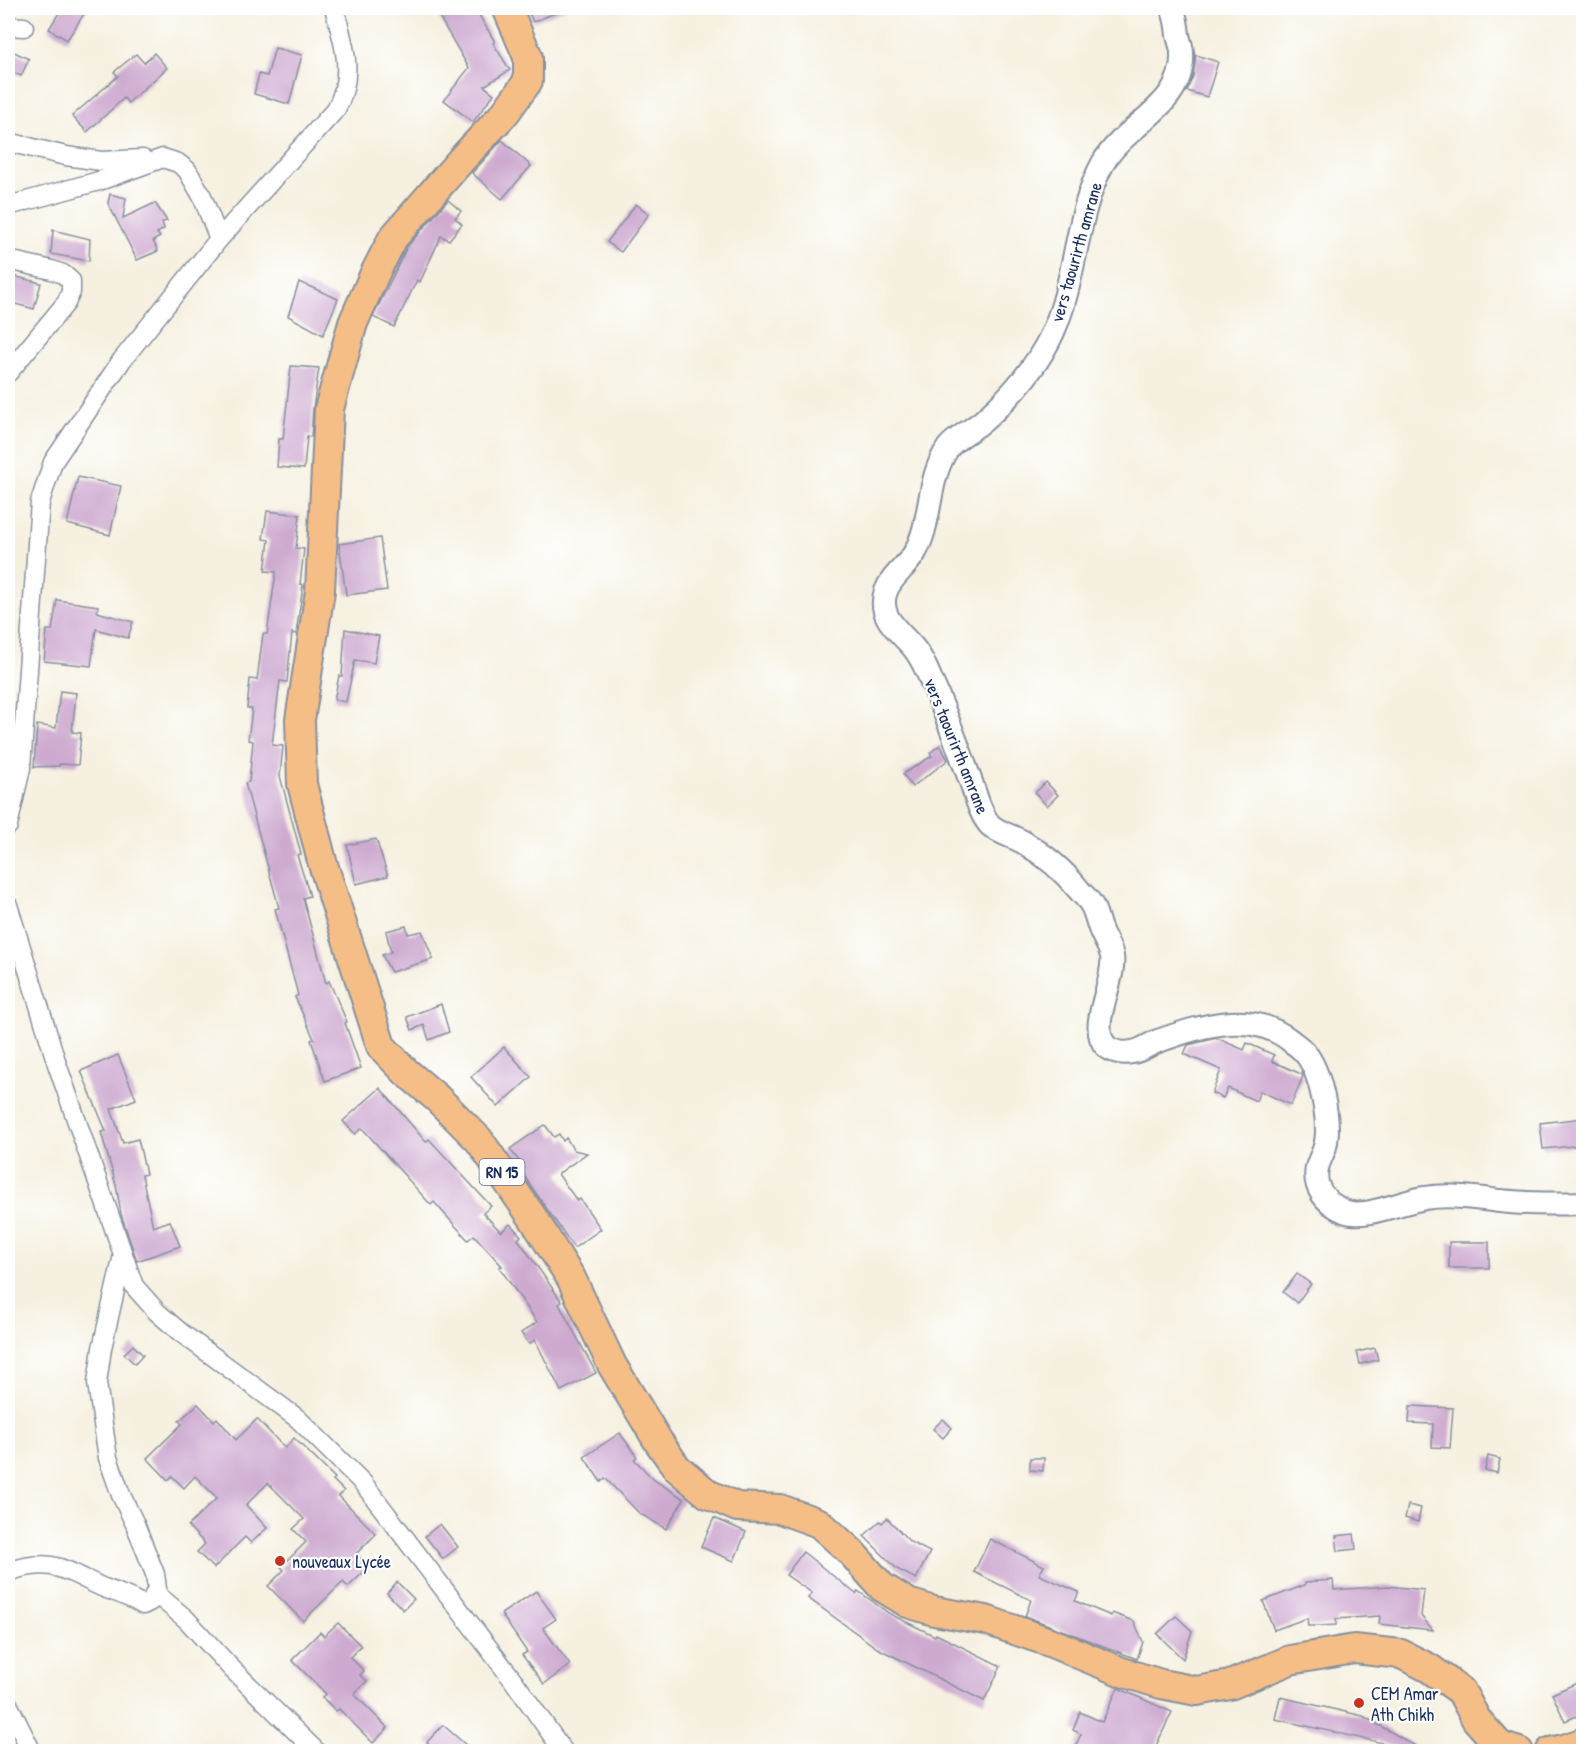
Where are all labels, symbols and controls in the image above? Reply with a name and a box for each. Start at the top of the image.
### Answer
street label: vers taourirth amrane [1044,179,1108,325]
street label: vers taourirth amrane [918,674,996,818]
road number: RN 15 [480,1159,524,1185]
place label: nouveaux Lycée [292,1549,391,1574]
marker: nouveaux Lycée [273,1554,287,1568]
place label: CEM Amar Ath Chikh [1371,1681,1439,1727]
marker: CEM Amar Ath Chikh [1352,1696,1366,1710]

